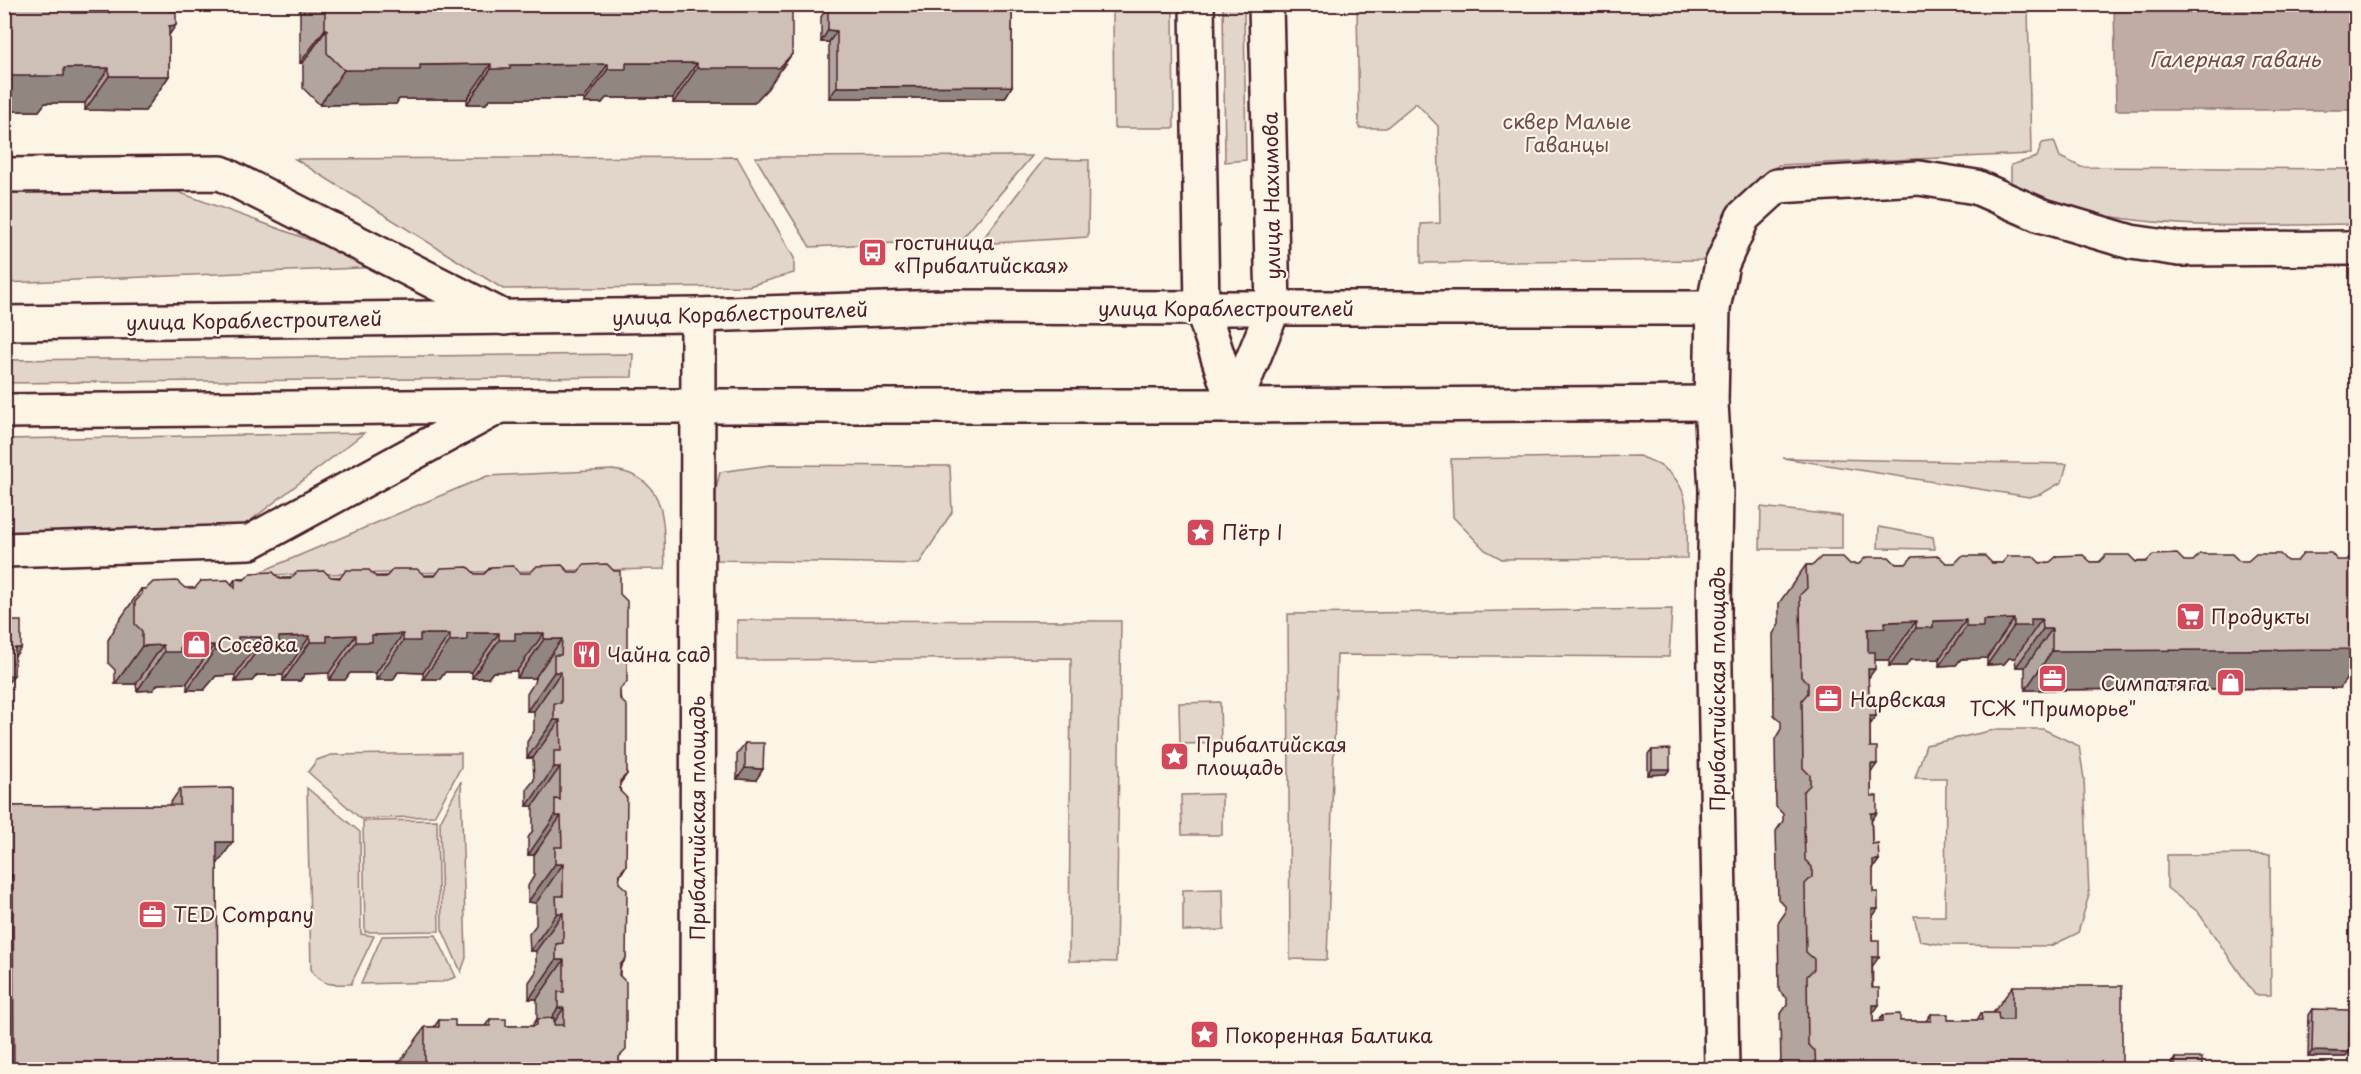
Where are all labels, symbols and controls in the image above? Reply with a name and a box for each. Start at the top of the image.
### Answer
water label: Галерная гавань [2149,42,2322,74]
park label: сквер Малые Гаванцы [1502,106,1632,159]
street label: улица Нахимова [1255,111,1287,280]
place label: гостиница «Прибалтийская» [894,227,1068,280]
bus stop icon: гостиница «Прибалтийская» [857,237,889,269]
street label: улица Кораблестроителей [1098,293,1354,323]
street label: улица Кораблестроителей [611,294,869,332]
street label: улица Кораблестроителей [126,303,382,337]
place icon: Пётр I [1185,516,1217,548]
place label: Пётр I [1222,517,1283,547]
street label: Прибалтийская площадь [1702,567,1732,811]
supermarket icon: Продукты [2174,600,2206,632]
place label: Продукты [2211,601,2310,631]
shop icon: Соседка [180,628,212,660]
place label: Соседка [217,629,298,659]
restaurant icon: Чайна сад [570,638,602,670]
place label: Чайна сад [607,639,711,669]
office icon: ТСЖ "Приморье" [2037,662,2069,694]
shop icon: Симпатяга [2214,667,2246,699]
place label: Симпатяга [2101,668,2209,698]
office icon: Нарвская [1813,683,1845,715]
place label: Нарвская [1850,684,1946,714]
place label: ТСЖ "Приморье" [1970,693,2136,723]
street label: Прибалтийская площадь [682,696,712,940]
place label: Прибалтийская площадь [1196,729,1347,782]
place icon: Прибалтийская площадь [1159,740,1191,772]
office icon: TED Company [136,898,168,930]
place label: TED Company [173,899,314,929]
place icon: Покоренная Балтика [1188,1019,1220,1051]
place label: Покоренная Балтика [1225,1020,1433,1050]

